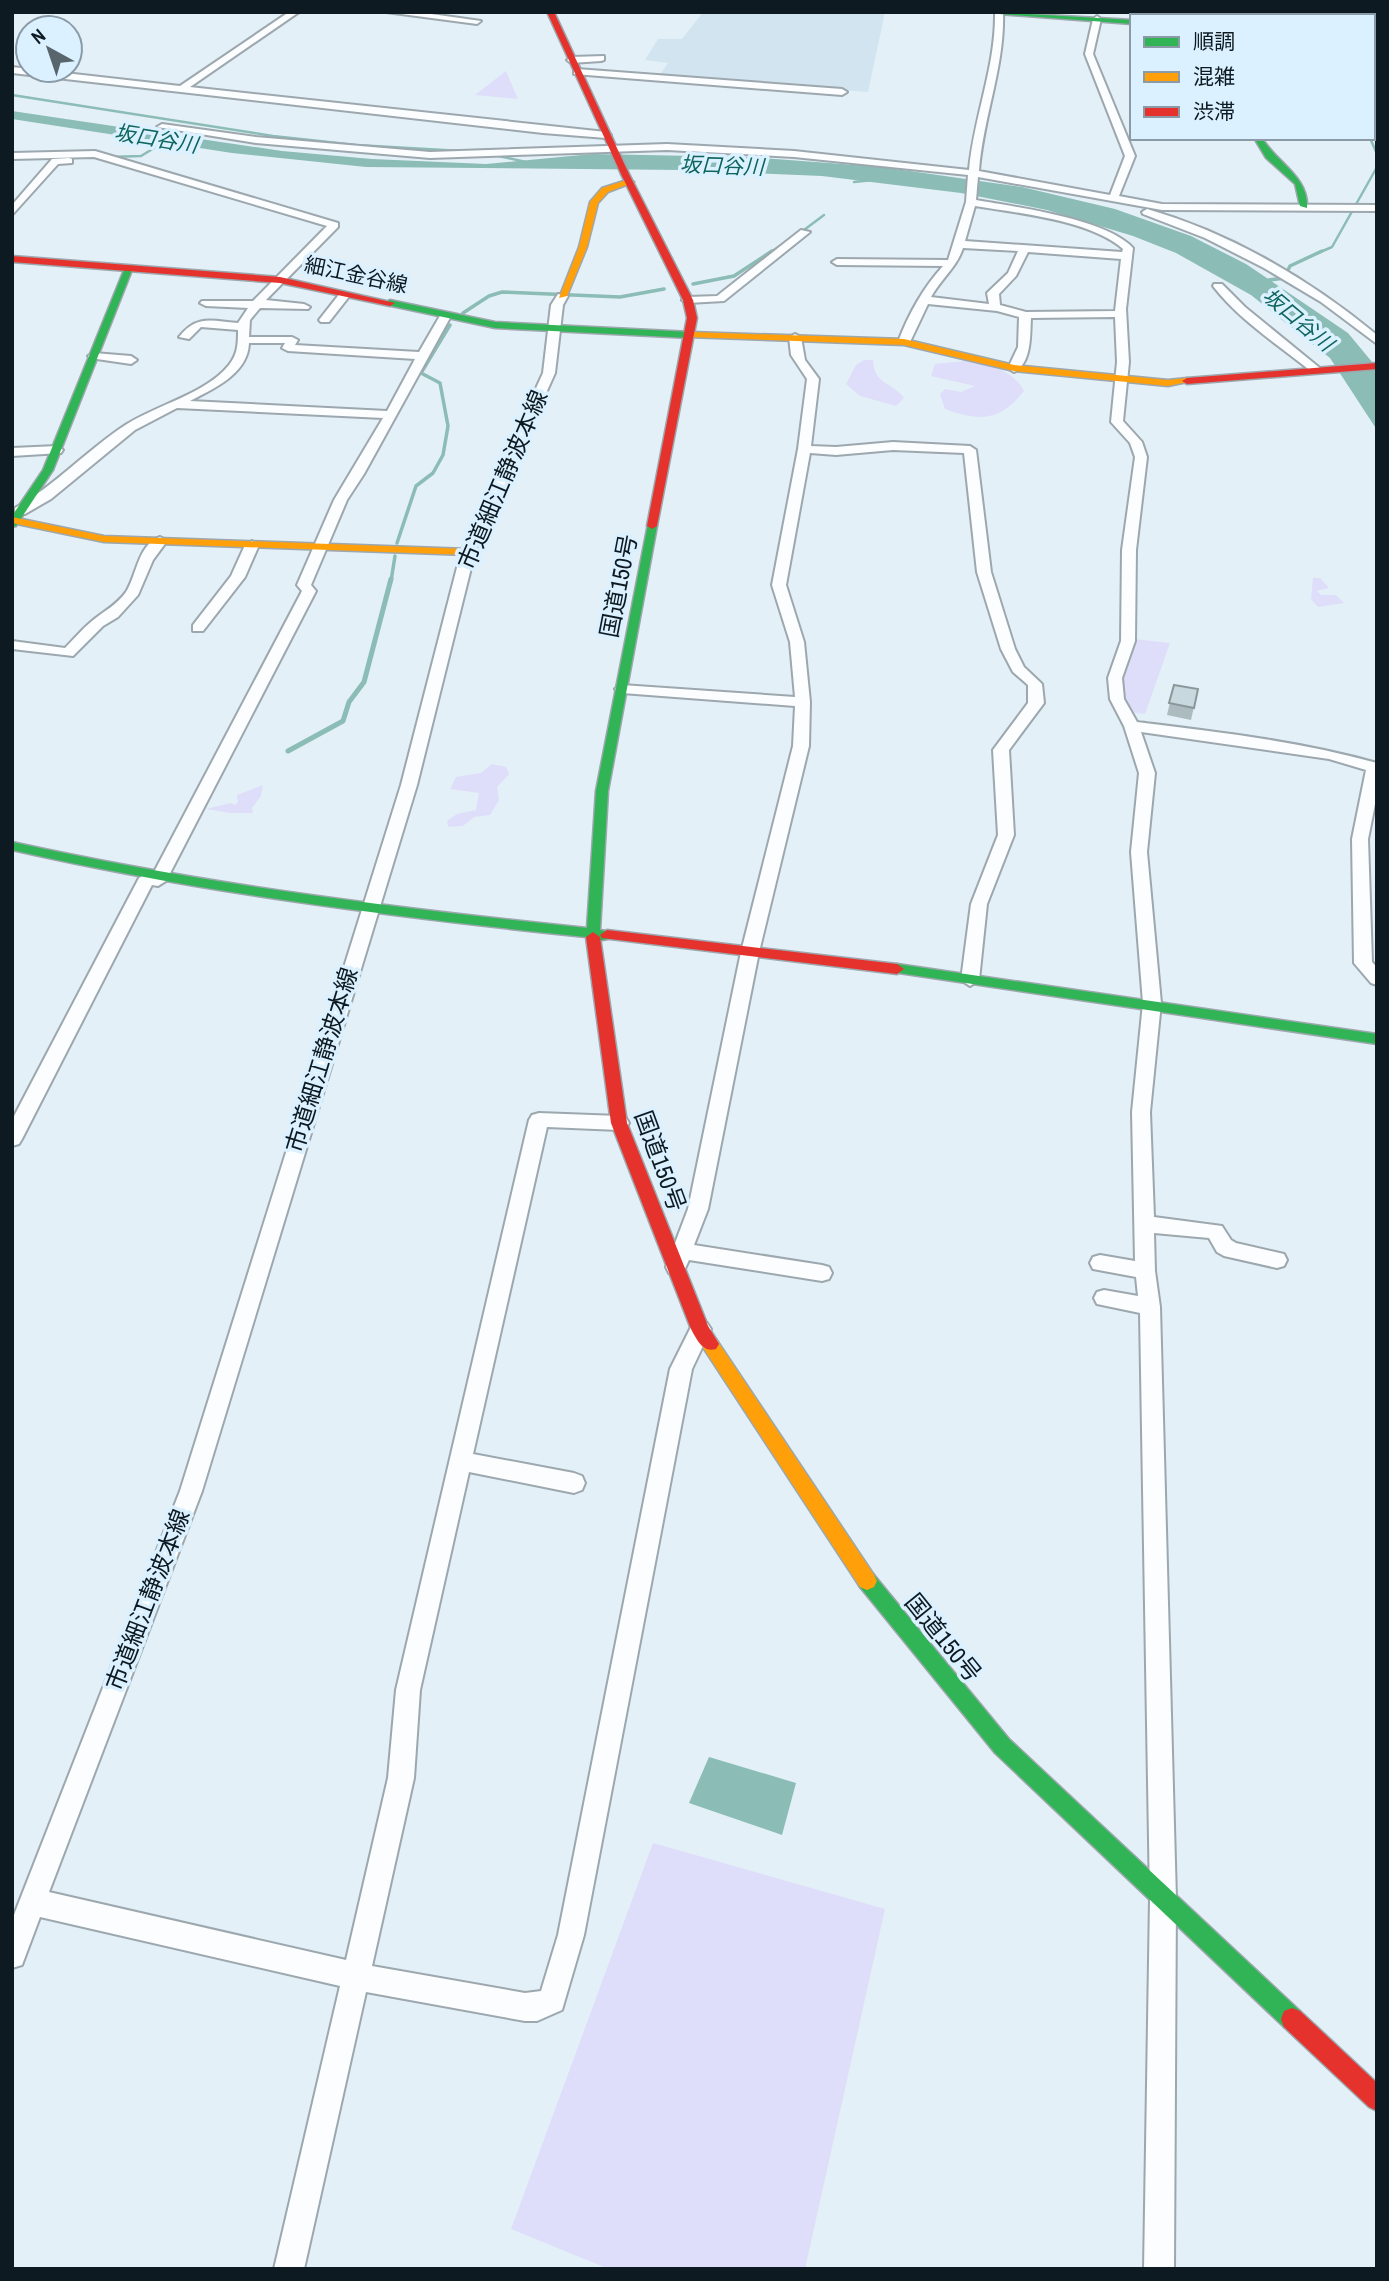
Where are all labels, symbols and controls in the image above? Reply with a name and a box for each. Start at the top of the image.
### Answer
north arrow [14,14,84,84]
legend [1130,14,1375,140]
text: N [25,22,51,50]
text: 順調 [1193,27,1235,56]
text: 混雑 [1193,62,1235,91]
text: 渋滞 [1193,97,1235,126]
water label: 坂口谷川 [112,118,202,160]
water label: 坂口谷川 [680,150,766,182]
street label: 細江金谷線 [302,249,410,300]
water label: 坂口谷川 [1257,282,1341,359]
street label: 市道細江静波本線 [450,385,554,574]
street label: 国道150号 [592,531,644,640]
street label: 市道細江静波本線 [278,963,364,1156]
street label: 国道150号 [628,1106,694,1215]
street label: 市道細江静波本線 [98,1504,196,1695]
street label: 国道150号 [898,1587,989,1688]

